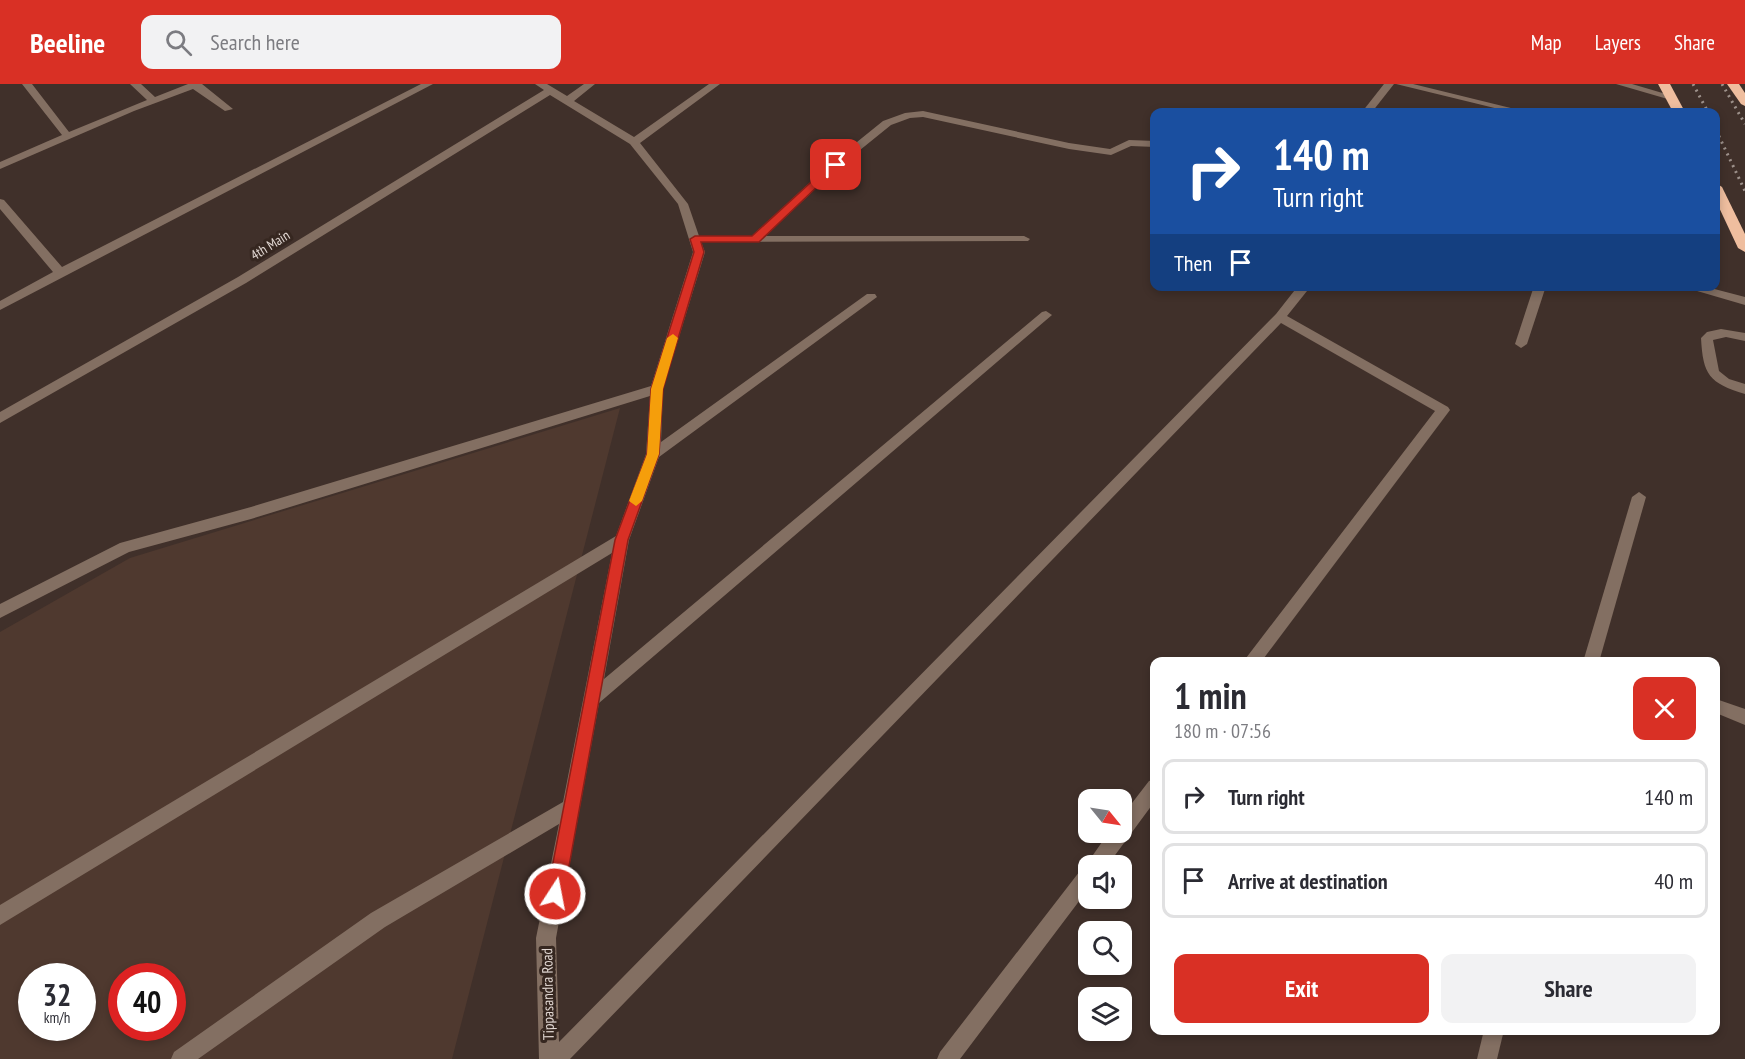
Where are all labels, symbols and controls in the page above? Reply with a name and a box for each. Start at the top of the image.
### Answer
search box [141,15,561,69]
text: Beeline [30,24,105,61]
icon: search [162,26,195,59]
text: Search here [210,28,300,56]
text: Map [1531,29,1562,56]
text: Layers [1595,29,1641,56]
text: Share [1674,29,1715,56]
text: 140 m [1273,127,1370,182]
icon: right [1174,132,1252,210]
pin [810,139,861,190]
icon: arrive [819,148,852,181]
text: Turn right [1273,180,1364,214]
street label: 4th Main [247,226,293,264]
icon: arrive [1224,246,1257,279]
text: Then [1174,249,1212,277]
text: 1 min [1174,672,1247,719]
button: close [1633,677,1696,740]
text: 180 m · 07:56 [1174,718,1271,744]
icon: right [1177,780,1210,813]
text: Turn right [1228,783,1305,811]
text: 140 m [1644,783,1693,811]
north arrow [1078,789,1132,843]
map controls [1078,789,1132,1041]
button: sound [1078,855,1132,909]
position arrow [523,862,587,926]
icon: arrive [1177,864,1210,897]
text: Arrive at destination [1228,867,1388,895]
text: 40 m [1654,867,1693,895]
button: search [1078,921,1132,975]
street label: Tippasandra Road [537,948,558,1040]
button: Exit [1174,954,1429,1023]
button: Share [1441,954,1696,1023]
speed limit sign: 40 [108,963,186,1041]
text: 32 [43,975,71,1014]
button: layers [1078,987,1132,1041]
text: km/h [44,1008,70,1027]

